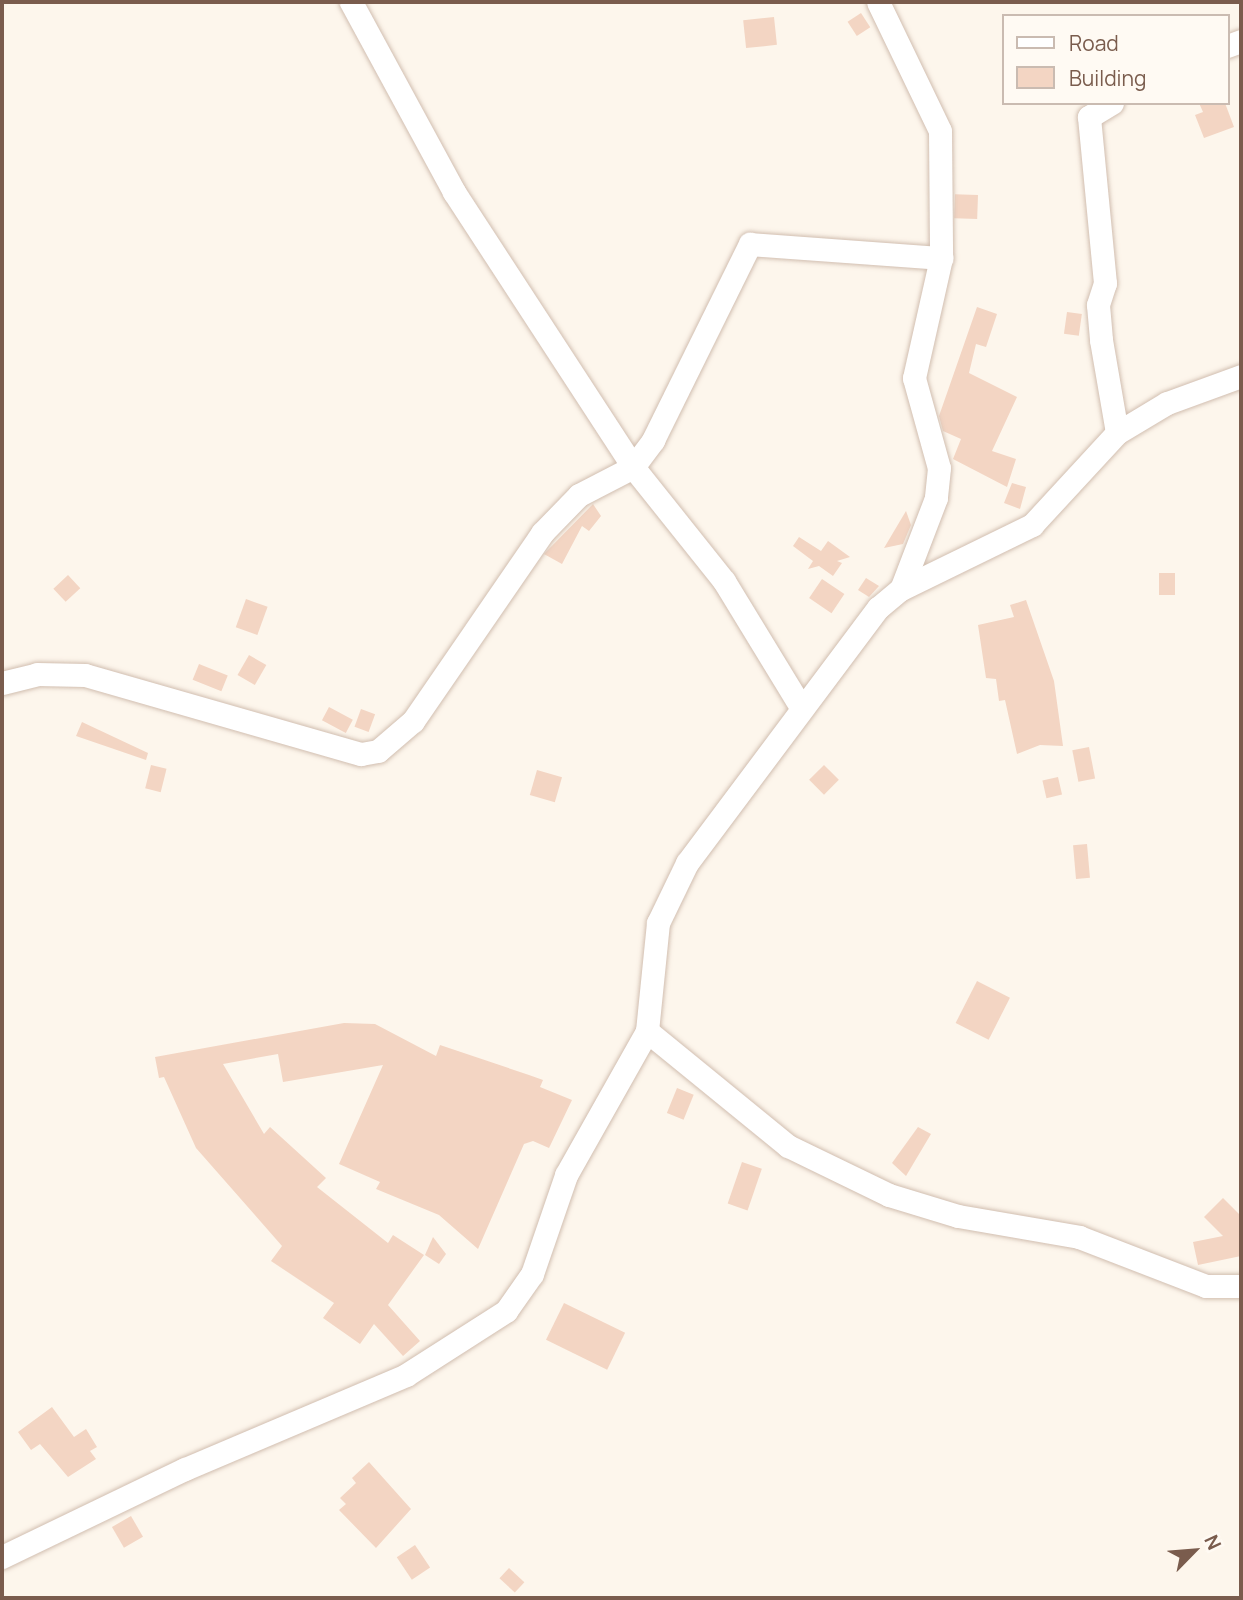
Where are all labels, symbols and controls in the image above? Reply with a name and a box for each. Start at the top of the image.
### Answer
legend [1002,14,1229,105]
text: Road [1069,29,1119,57]
text: Building [1069,64,1146,92]
north arrow [1159,1516,1229,1586]
text: N [1198,1530,1228,1554]

